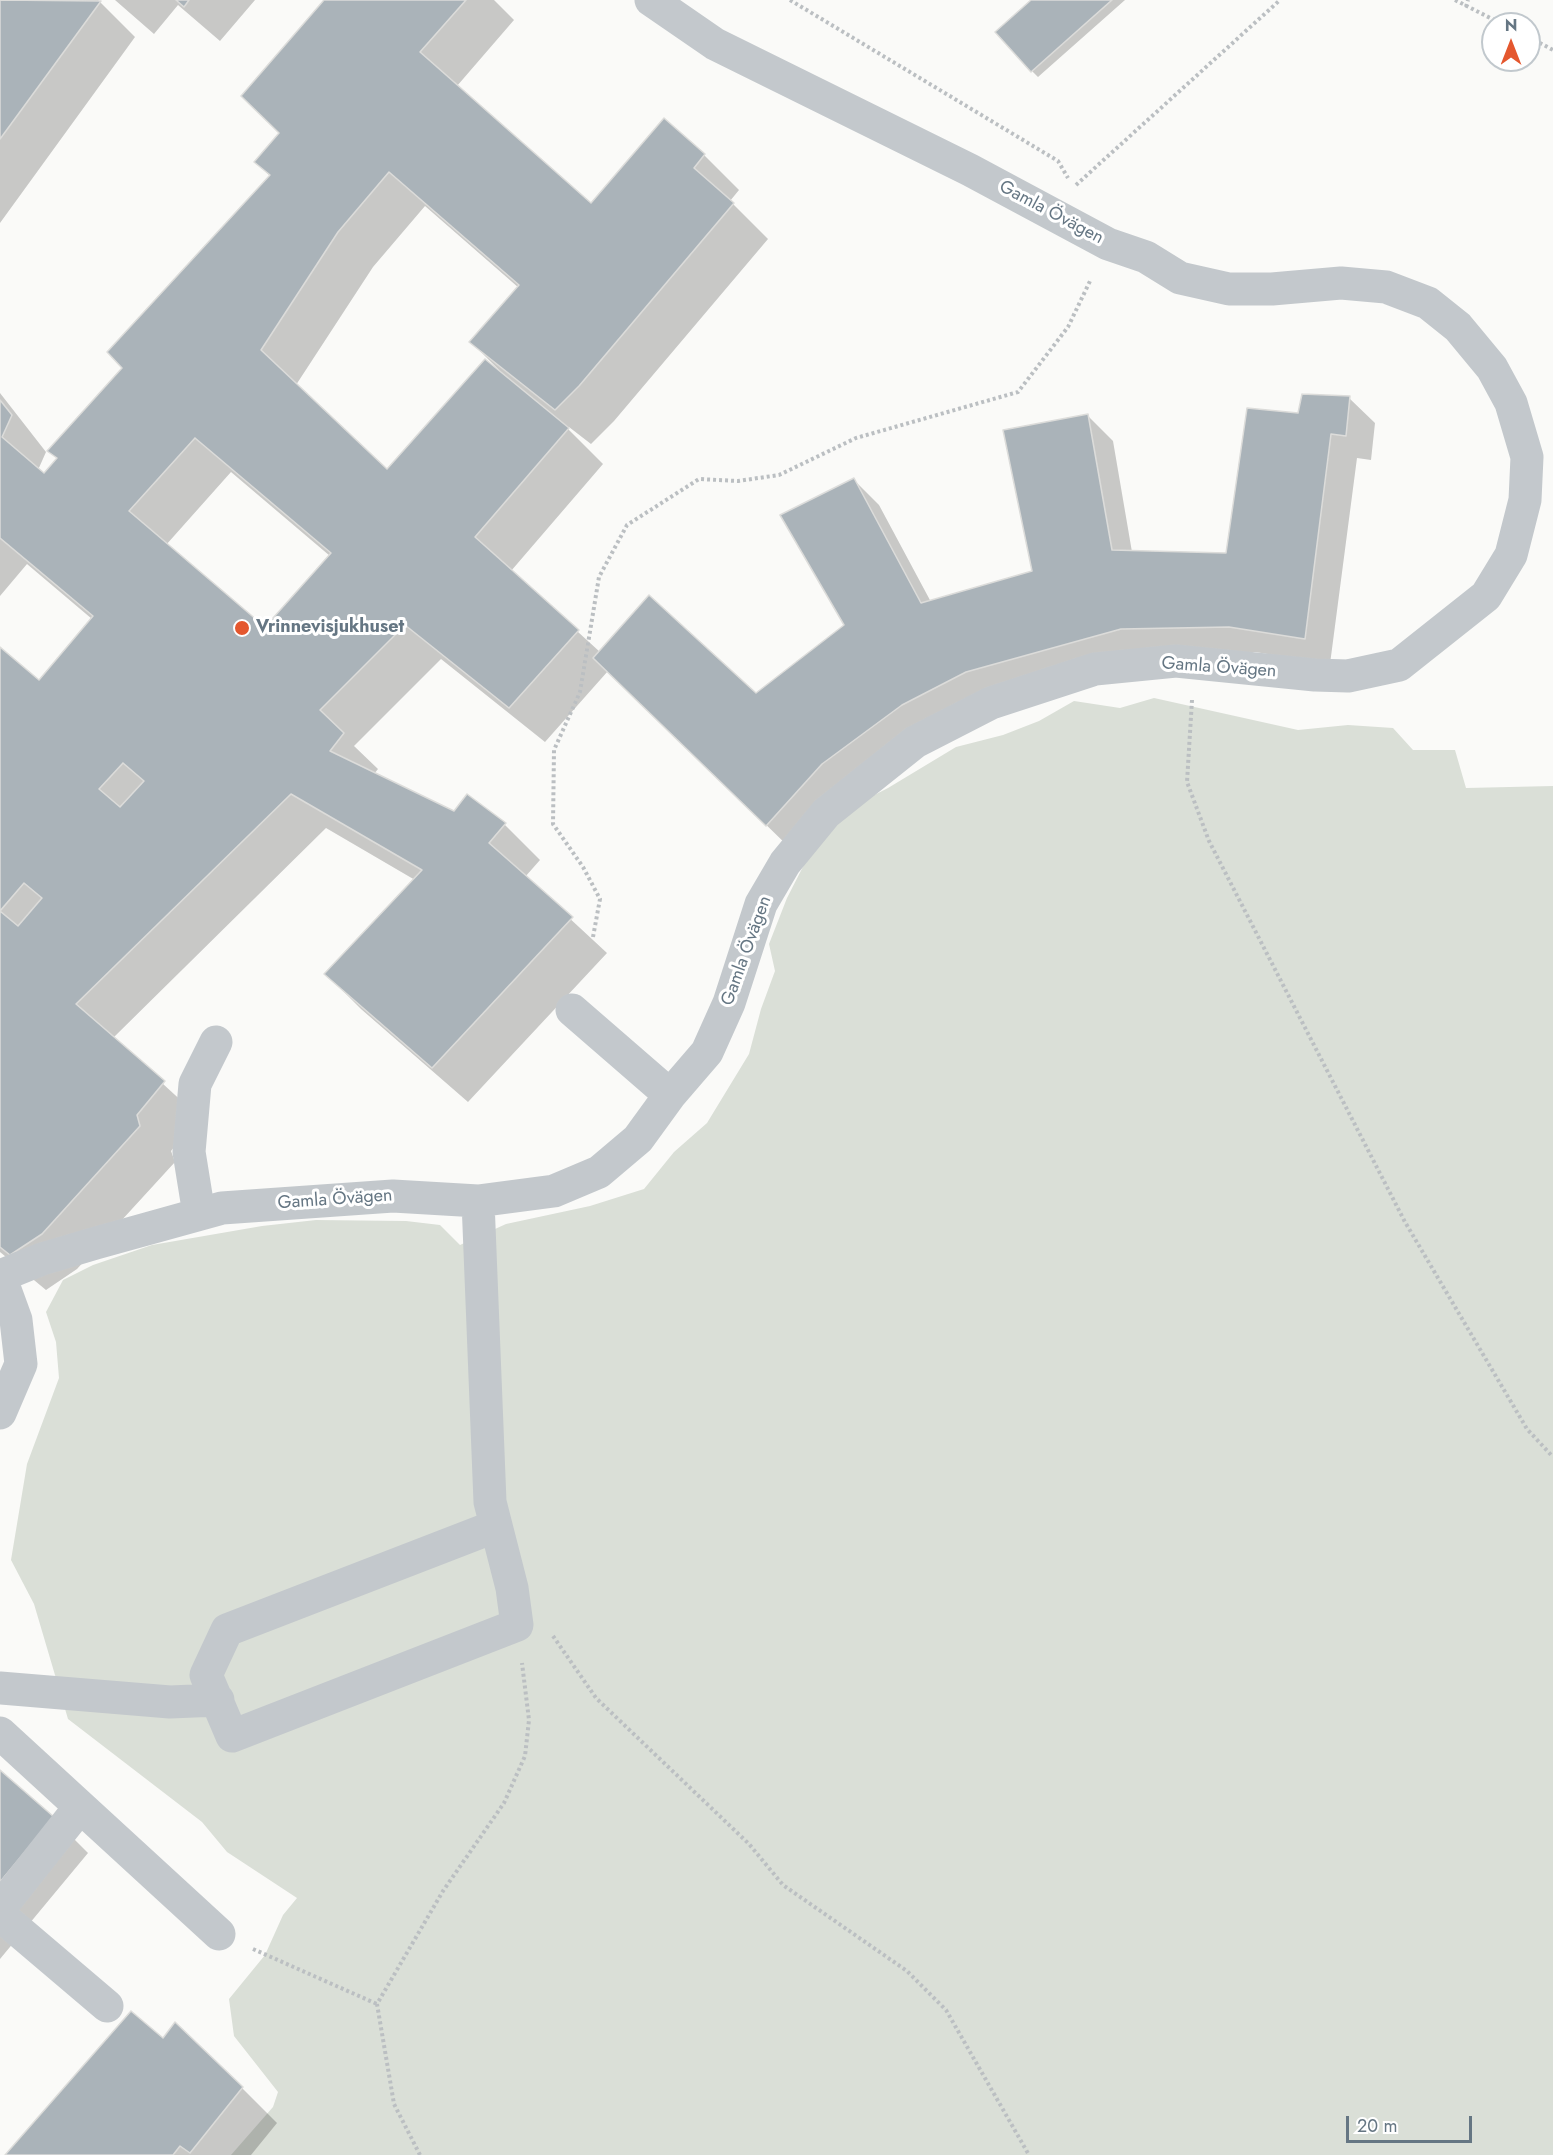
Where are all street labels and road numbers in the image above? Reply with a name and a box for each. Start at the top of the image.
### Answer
street label: Gamla Övägen [995,176,1107,250]
street label: Gamla Övägen [1161,653,1277,683]
street label: Gamla Övägen [717,893,777,1009]
street label: Gamla Övägen [277,1185,393,1215]

